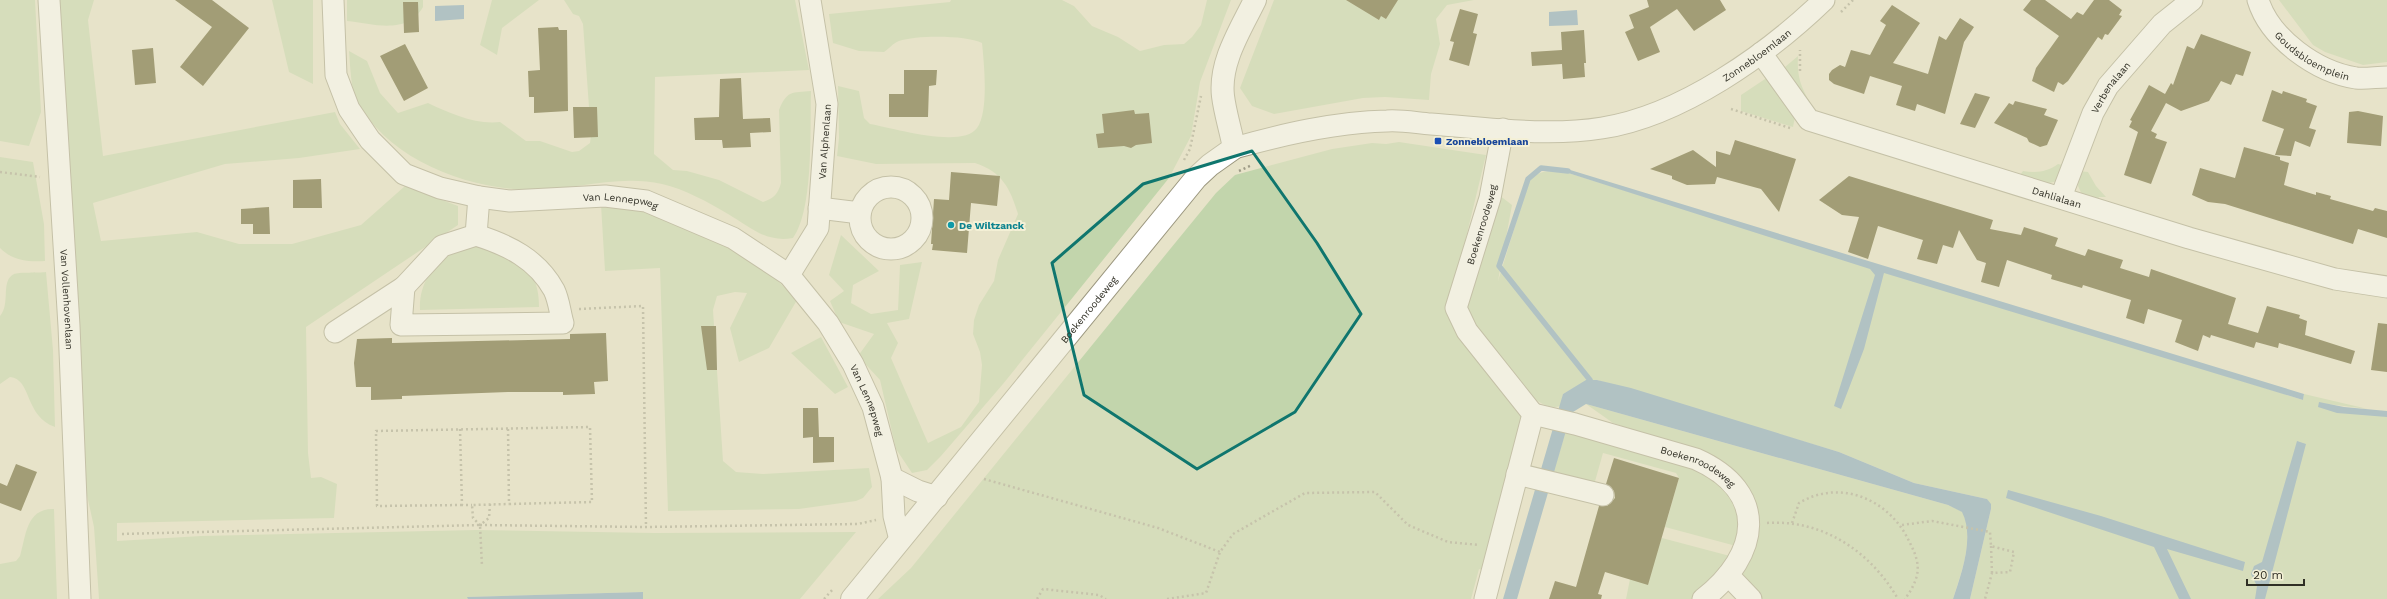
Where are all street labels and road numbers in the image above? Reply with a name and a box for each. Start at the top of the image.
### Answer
street label: Zonnebloemlaan [1720,27,1793,83]
street label: Goudsbloemplein [2273,29,2351,82]
street label: Verbenalaan [2089,59,2132,115]
street label: Van Alphenlaan [816,103,833,180]
street label: Boekenroodeweg [1464,183,1498,266]
street label: Dahlialaan [2031,184,2083,210]
street label: Van Lennepweg [582,190,661,211]
street label: Van Vollenhovenlaan [59,249,75,350]
street label: Boekenroodeweg [1058,273,1120,345]
street label: Van Lennepweg [848,363,886,438]
street label: Boekenroodeweg [1659,444,1738,490]

